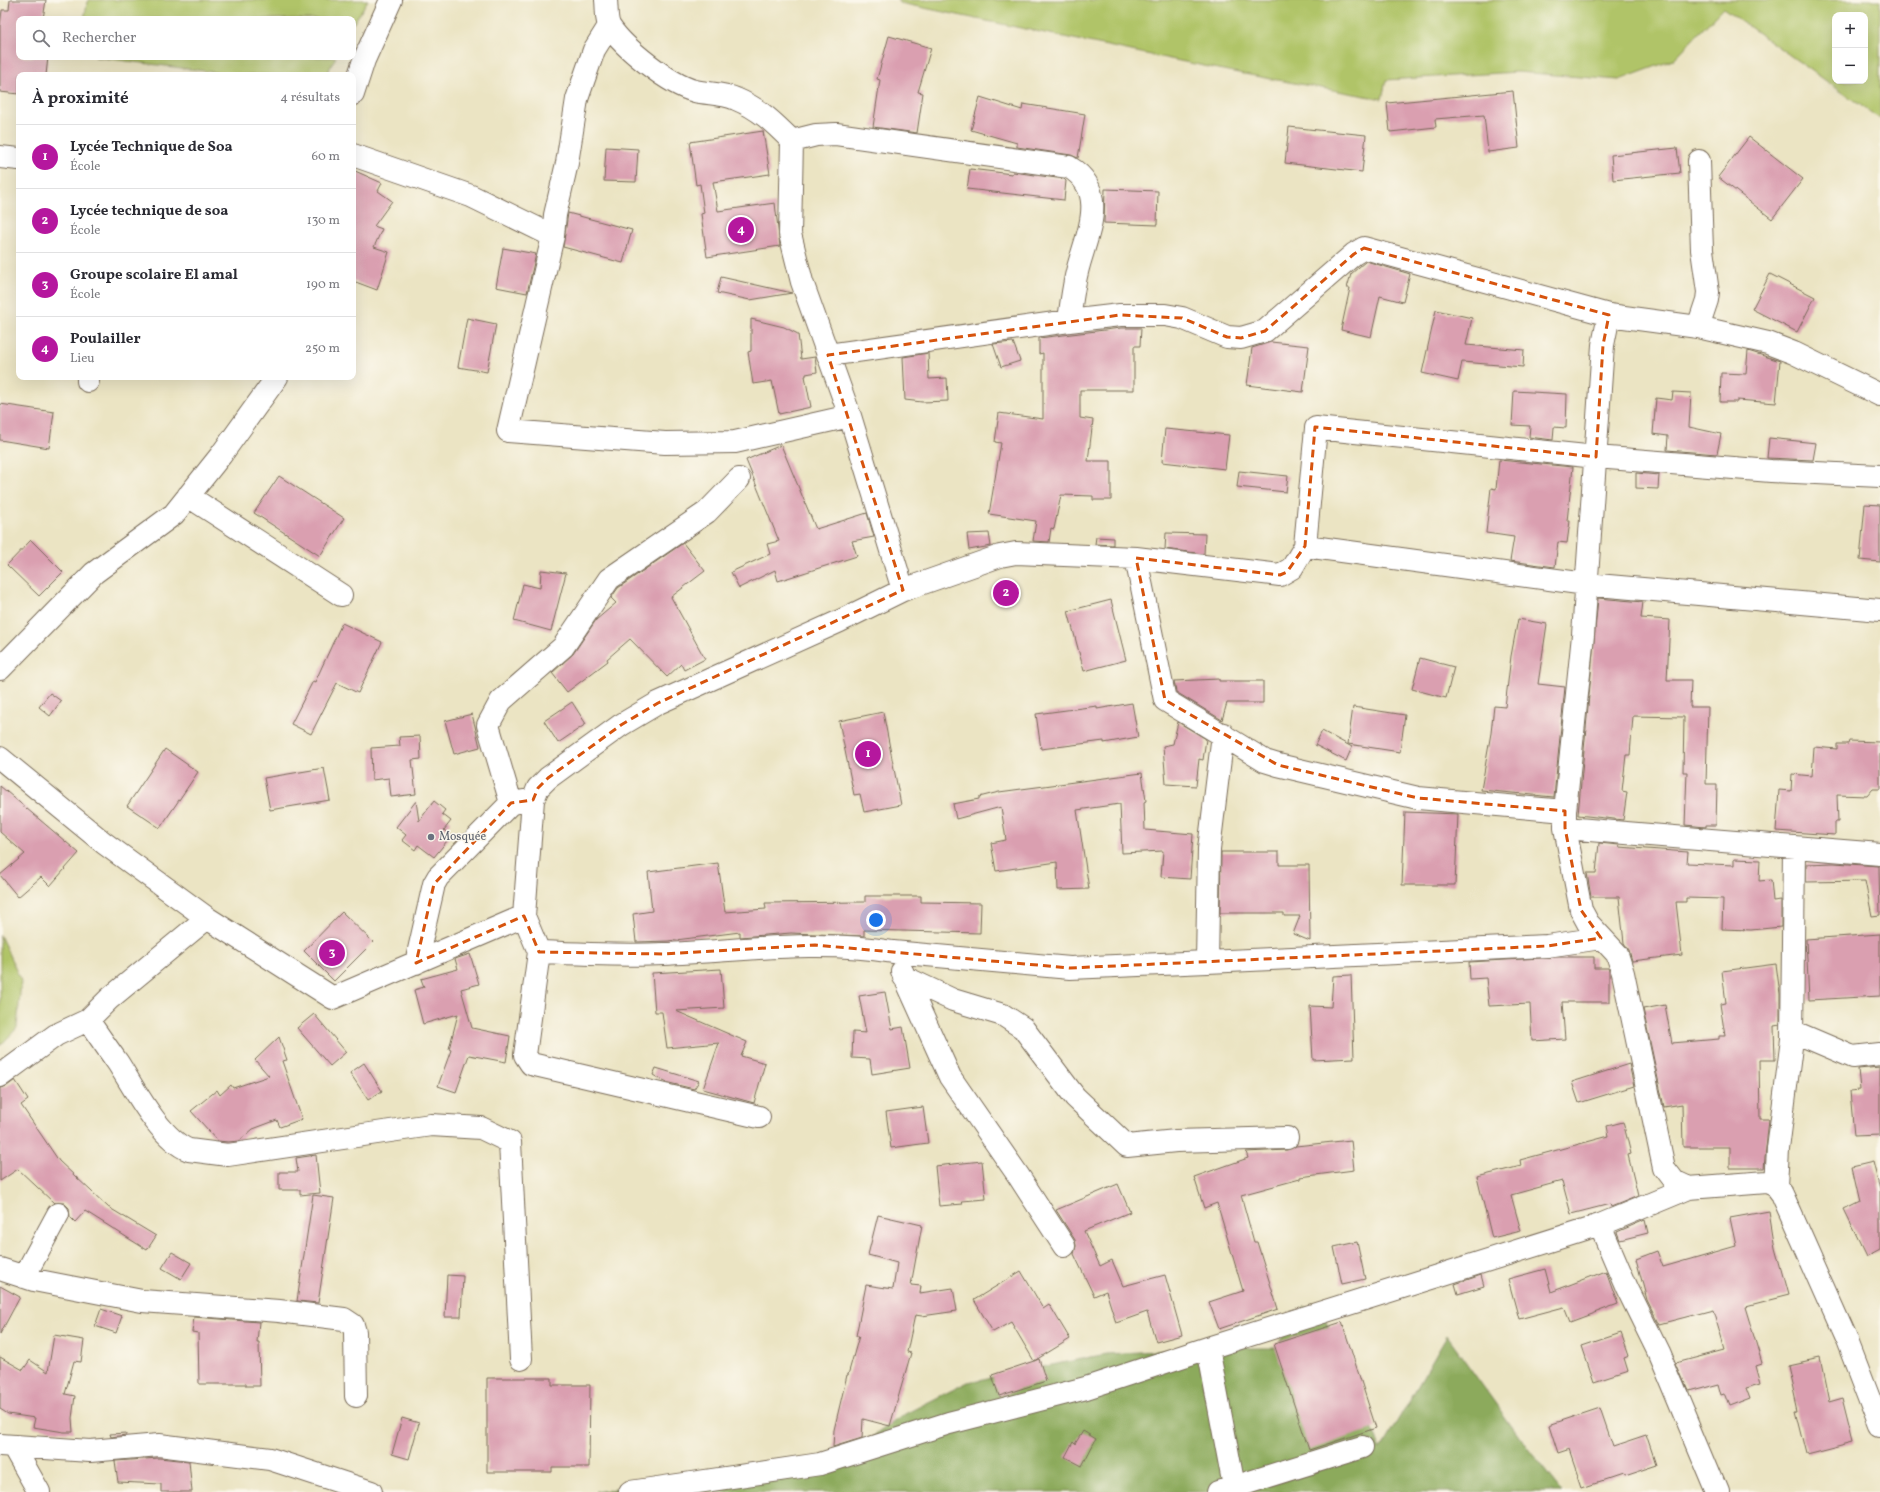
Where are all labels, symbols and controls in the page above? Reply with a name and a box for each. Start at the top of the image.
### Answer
map controls [1832,12,1868,84]
button: + [1832,12,1868,48]
search box [16,16,356,60]
icon: search [30,27,52,49]
text: Rechercher [62,28,136,49]
button: − [1832,48,1868,84]
text: À proximité [32,87,129,110]
text: 4 résultats [280,89,340,107]
text: Lycée Technique de Soa [70,137,233,158]
text: 1 [42,148,48,166]
text: 60 m [312,148,340,166]
text: École [70,158,100,176]
text: Lycée technique de soa [70,201,229,222]
text: 2 [42,212,48,230]
text: 130 m [307,212,340,230]
pin: 4 [728,215,754,245]
text: École [70,222,100,240]
text: Groupe scolaire El amal [70,265,238,286]
text: 3 [42,276,48,294]
text: 190 m [306,276,340,294]
text: École [70,286,100,304]
text: Poulailler [70,329,141,350]
text: 4 [41,340,49,358]
text: 250 m [305,340,340,358]
text: Lieu [70,350,95,368]
pin: 2 [993,578,1019,608]
pin: 1 [855,739,881,769]
place label: Mosquée [439,829,486,845]
marker: Mosquée [426,832,436,842]
your location [866,910,886,930]
pin: 3 [319,938,345,968]

